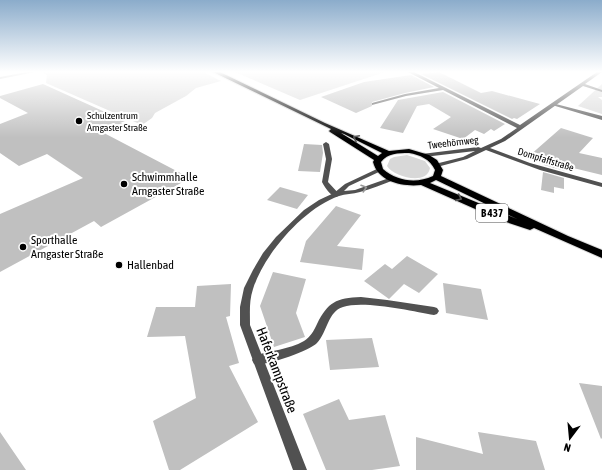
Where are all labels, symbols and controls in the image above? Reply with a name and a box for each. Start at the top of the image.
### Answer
place label: Schulzentrum Arngaster Straße [87,110,148,133]
marker: Schulzentrum Arngaster Straße [74,116,84,126]
street label: Tweehörnweg [427,134,480,151]
one-way arrow [353,135,360,142]
street label: Dompfaffstraße [516,146,576,173]
place label: Schwimmhalle Arngaster Straße [132,170,204,198]
marker: Schwimmhalle Arngaster Straße [119,179,129,189]
one-way arrow [361,184,368,193]
one-way arrow [454,193,462,201]
road number: B 437 [476,204,508,222]
place label: Sporthalle Arngaster Straße [31,233,103,261]
marker: Sporthalle Arngaster Straße [18,242,28,252]
place label: Hallenbad [127,258,174,272]
marker: Hallenbad [114,260,124,270]
street label: Haferkampstraße [253,325,301,415]
north arrow [550,418,590,458]
text: N [562,441,572,454]

